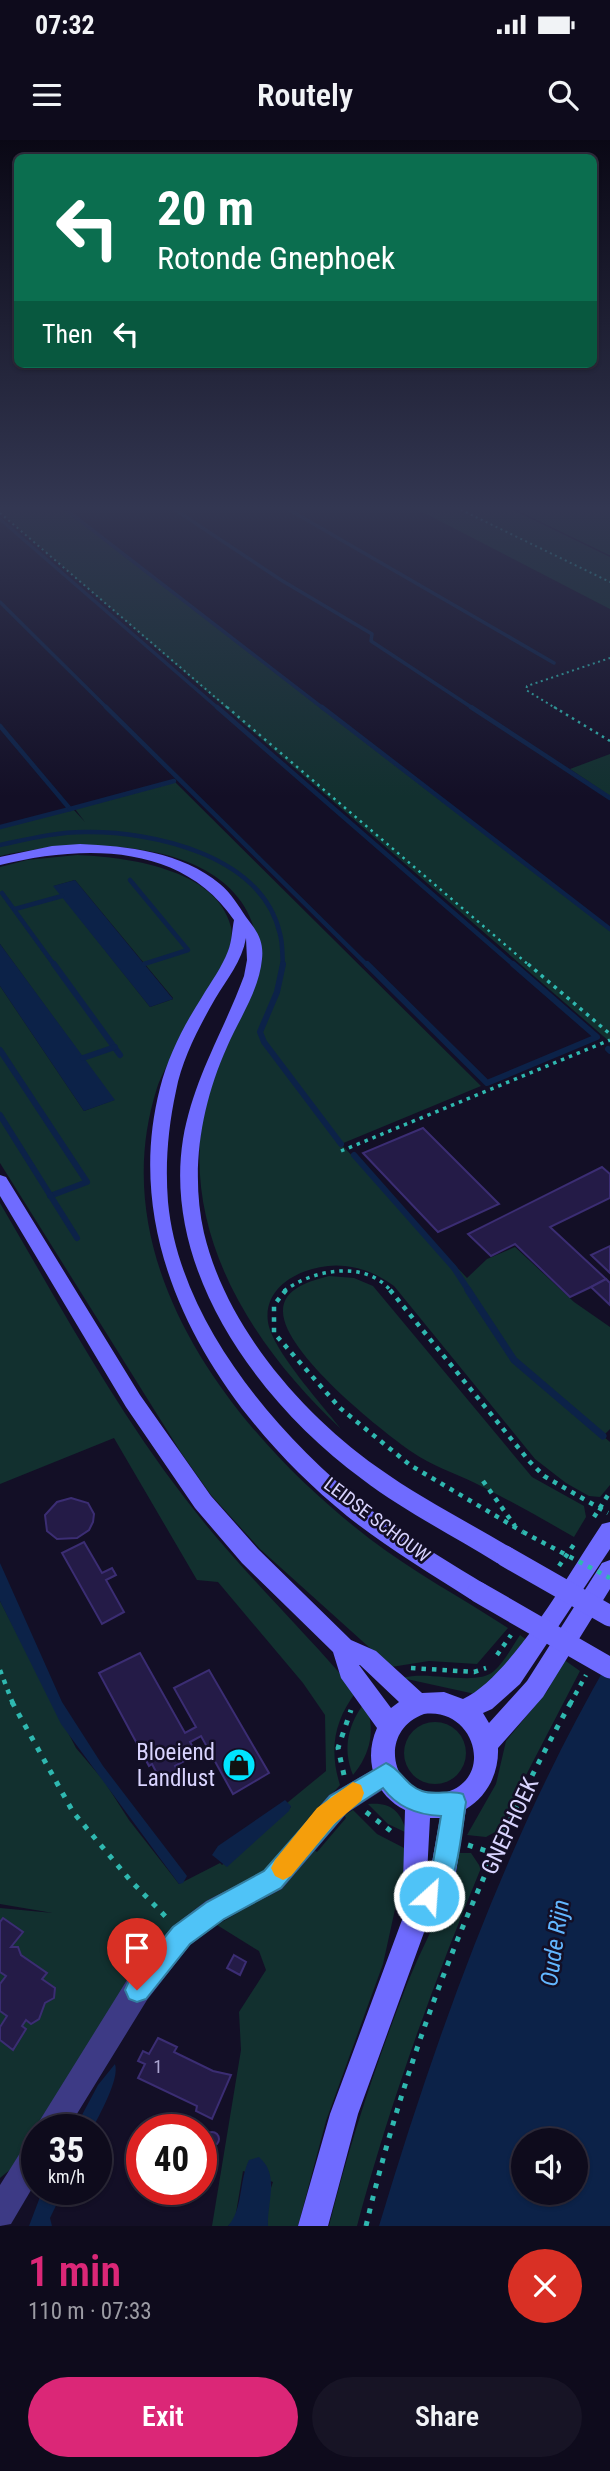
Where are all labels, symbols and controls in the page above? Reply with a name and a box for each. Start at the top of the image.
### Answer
text: 07:32 [35,10,95,40]
icon: menu [28,76,66,114]
text: Routely [257,76,353,114]
icon: search [544,76,582,114]
text: 20 m [157,180,254,237]
icon: left [42,182,133,273]
text: Rotonde Gnephoek [157,239,395,277]
icon: left [107,315,145,353]
text: Then [42,319,93,349]
street label: LEIDSE SCHOUW [319,1473,435,1567]
place label: Bloeiend Landlust [136,1739,215,1792]
shop icon: Bloeiend Landlust [220,1746,258,1784]
street label: GNEPHOEK [476,1773,544,1879]
position arrow [392,1859,466,1933]
water label: Oude Rijn [535,1898,575,1988]
pin [107,1918,167,1990]
icon: arrive [118,1929,156,1967]
house number: 1 [153,2055,163,2078]
speed limit sign: 40 [126,2114,217,2205]
map controls [511,2128,588,2205]
button: sound [511,2128,588,2205]
text: 35 [49,2130,84,2171]
text: km/h [48,2166,85,2187]
text: 1 min [28,2247,121,2296]
button: close [508,2249,582,2323]
text: 110 m · 07:33 [28,2298,152,2325]
button: Exit [28,2377,298,2457]
button: Share [312,2377,582,2457]

